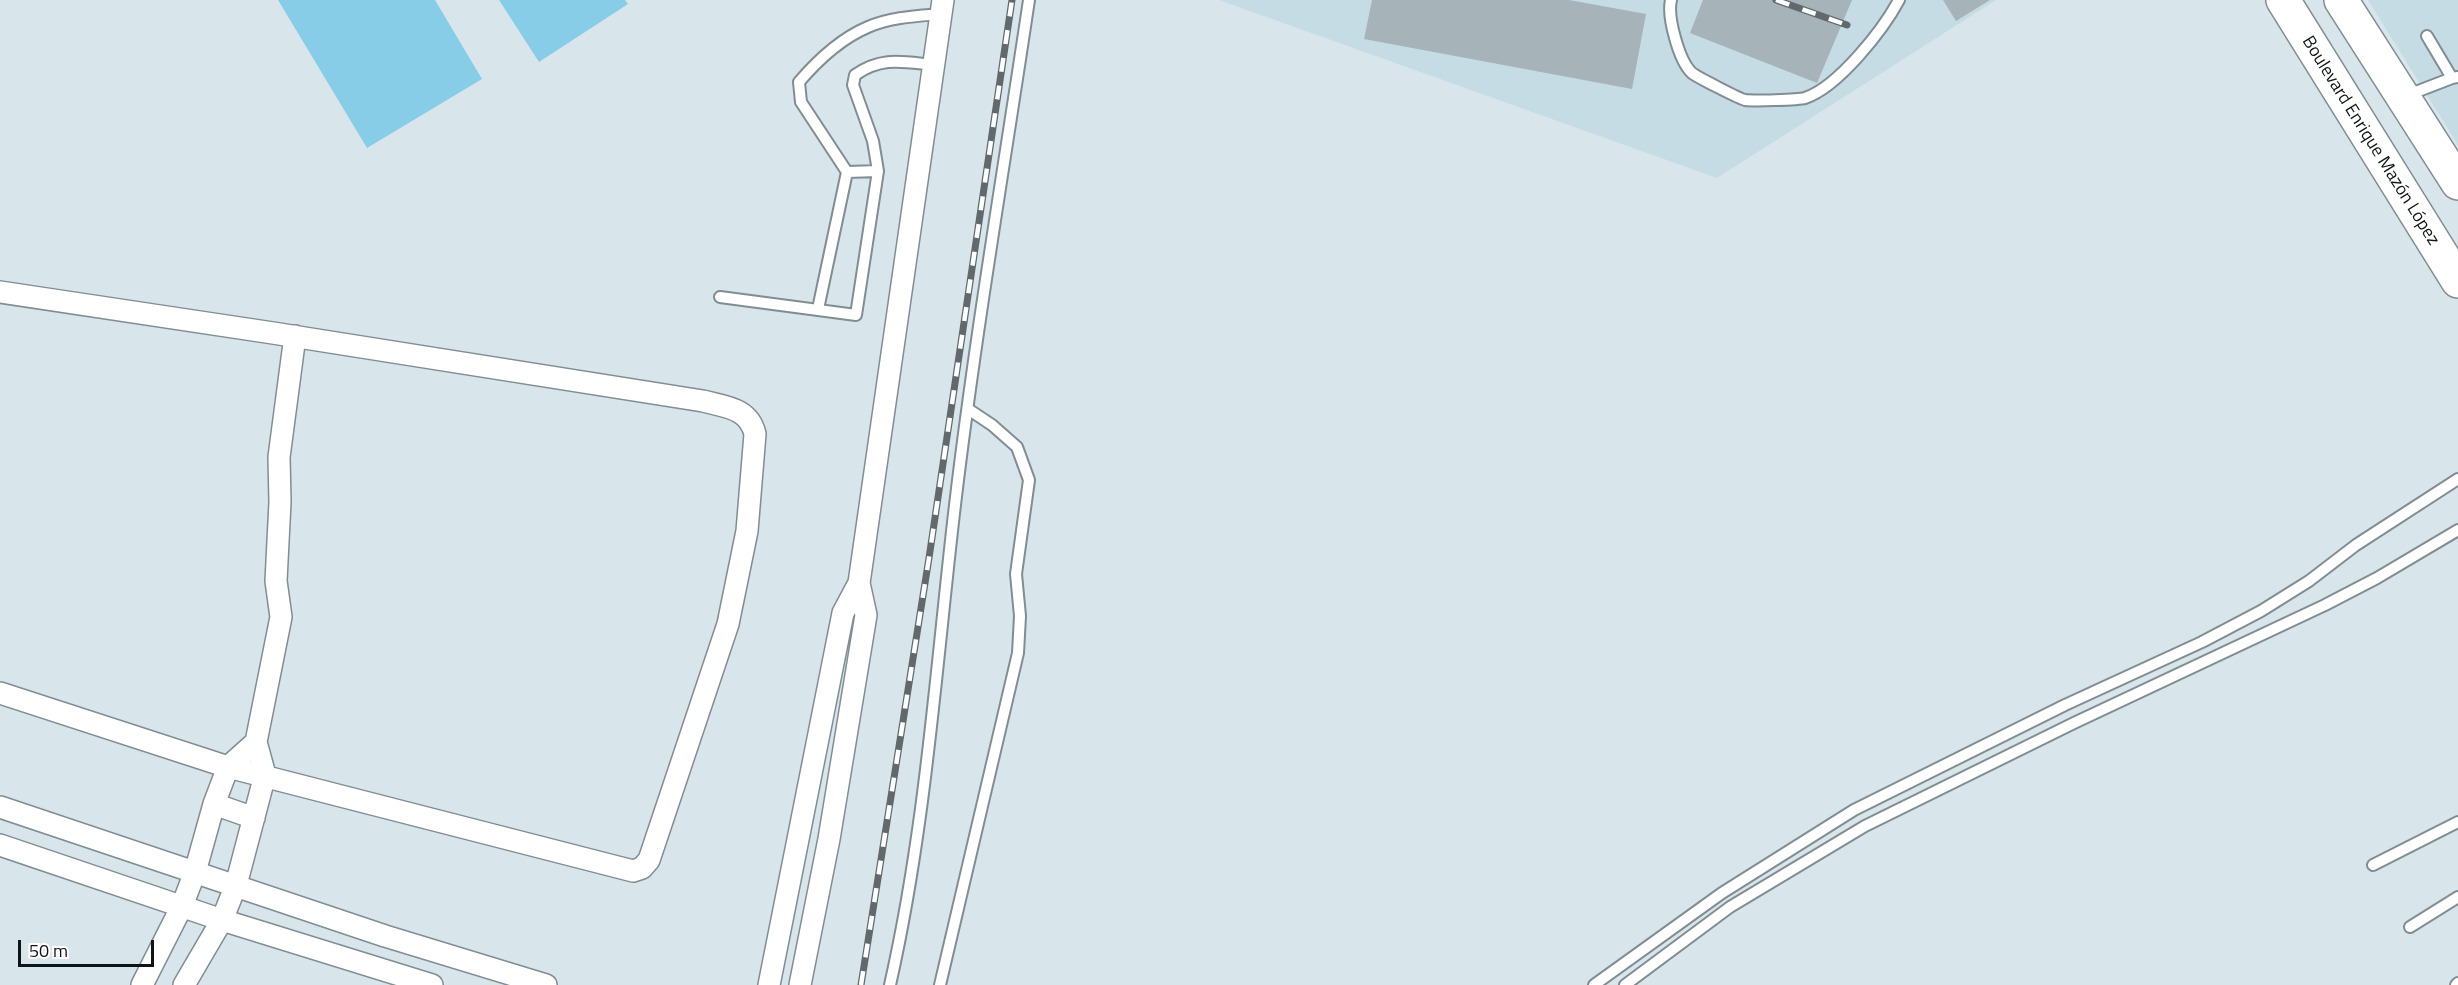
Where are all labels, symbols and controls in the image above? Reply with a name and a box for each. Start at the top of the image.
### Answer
street label: Boulevard Enrique Mazón López [2297,33,2443,249]
scale bar [21,928,158,966]
text: 50 m [29,937,68,964]

